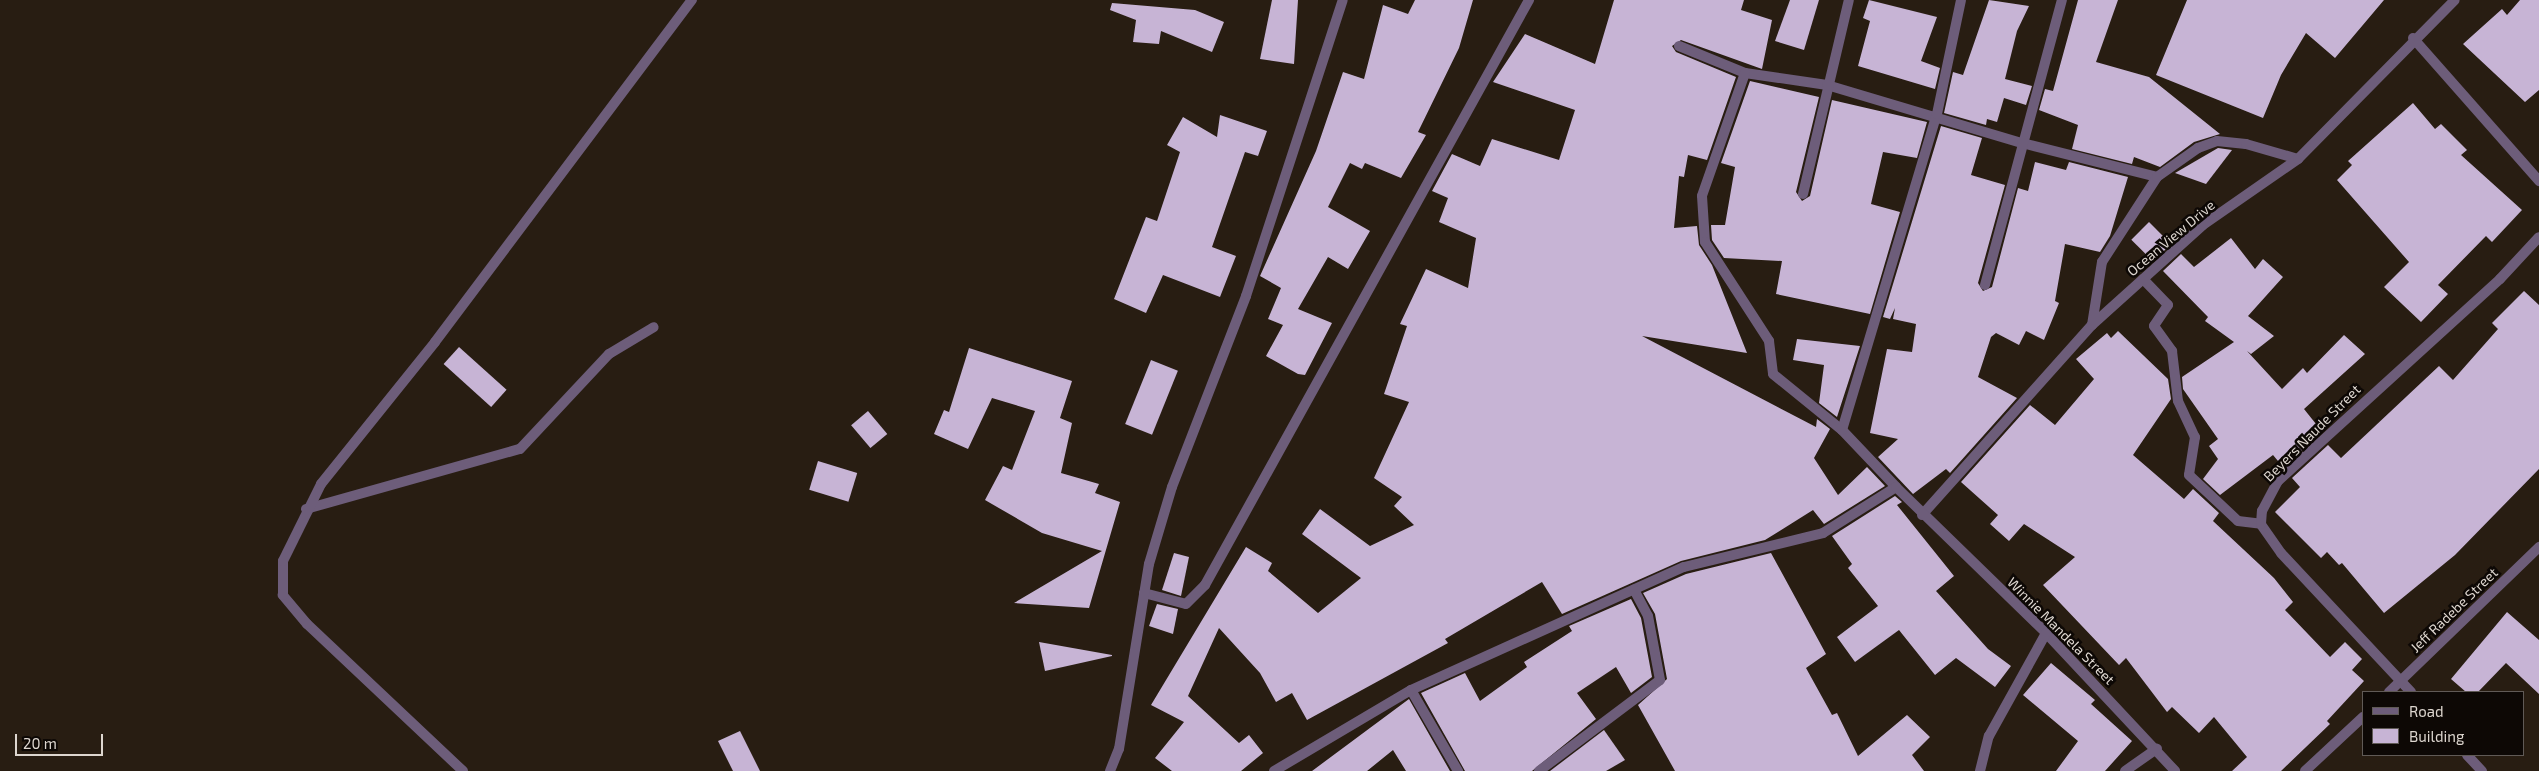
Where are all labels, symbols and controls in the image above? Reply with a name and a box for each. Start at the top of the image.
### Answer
street label: Ocean View Drive [2123,196,2219,280]
street label: Beyers Naude Street [2260,381,2364,485]
street label: Jeff Radebe Street [2407,564,2501,656]
street label: Winnie Mandela Street [2004,574,2118,688]
legend [2362,691,2524,756]
text: Road [2409,702,2444,720]
scale bar [18,724,105,756]
text: Building [2409,727,2464,745]
text: 20 m [23,734,57,752]

